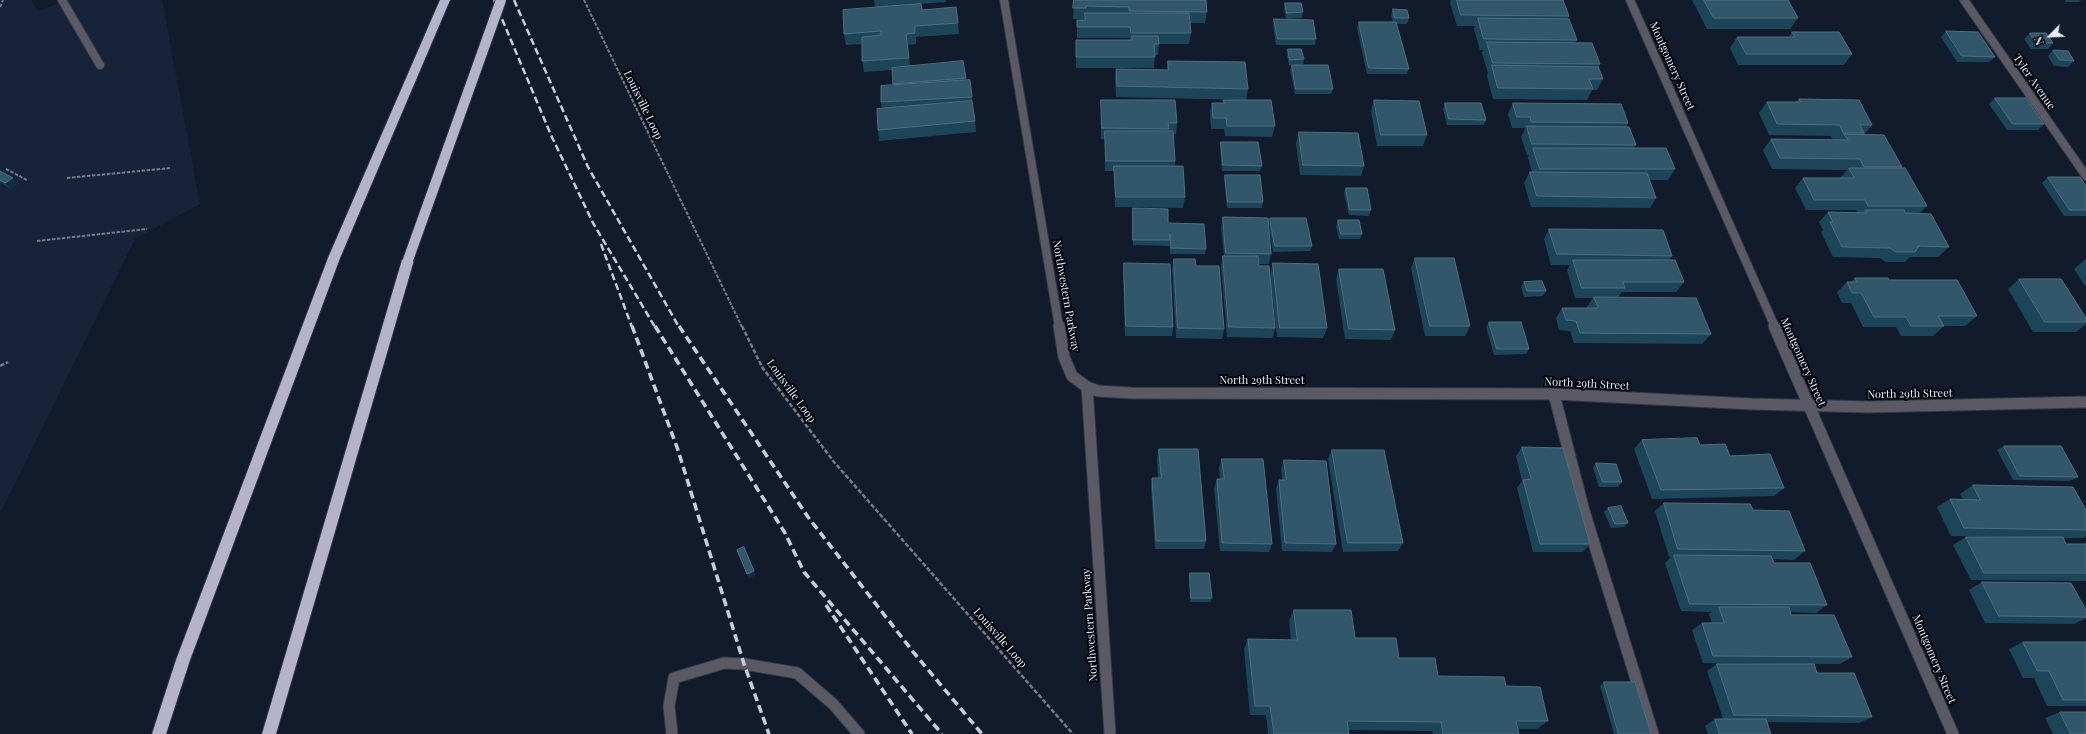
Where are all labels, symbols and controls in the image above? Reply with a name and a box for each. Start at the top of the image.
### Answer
north arrow [2030,16,2070,56]
street label: Montgomery Street [1647,20,1697,112]
text: N [2030,34,2047,48]
street label: Tyler Avenue [2010,52,2058,112]
street label: Louisville Loop [621,68,665,142]
street label: Northwestern Parkway [1050,239,1082,353]
street label: Montgomery Street [1778,316,1828,408]
street label: Louisville Loop [764,357,818,425]
street label: North 29th Street [1219,374,1305,388]
street label: North 29th Street [1544,375,1630,393]
street label: North 29th Street [1867,387,1953,401]
street label: Northwestern Parkway [1079,568,1101,682]
street label: Louisville Loop [970,605,1030,671]
street label: Montgomery Street [1909,613,1959,705]

